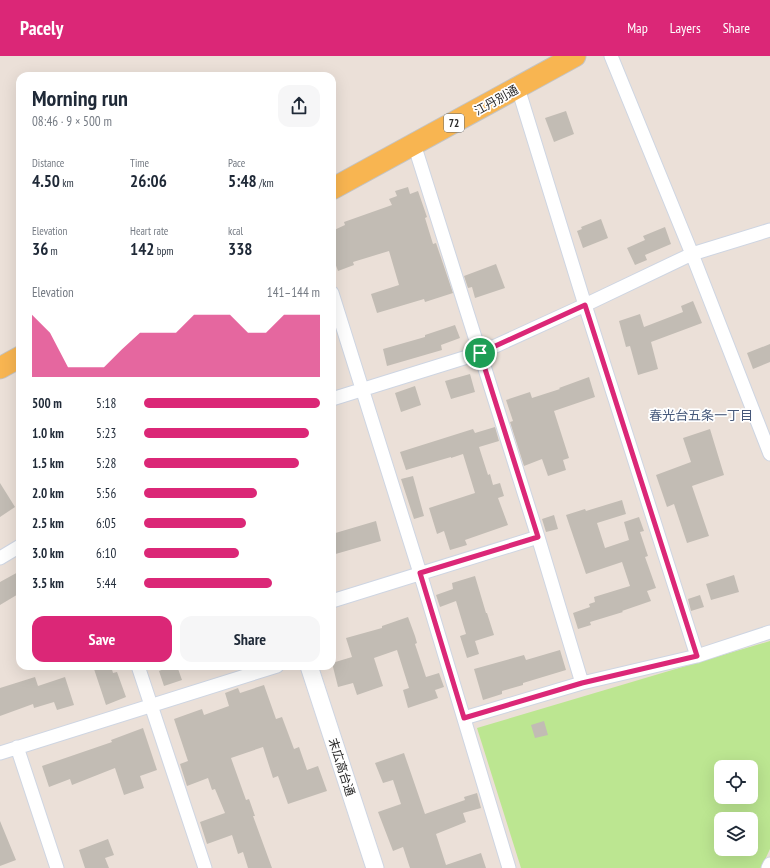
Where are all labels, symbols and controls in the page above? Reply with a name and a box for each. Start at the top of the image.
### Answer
text: Pacely [20,16,63,40]
text: Map [627,19,648,37]
text: Layers [670,19,701,37]
text: Share [723,19,750,37]
street label: 江丹別通 [471,82,521,118]
text: Morning run [32,84,128,112]
button: share [278,85,320,127]
text: 08:46 · 9 × 500 m [32,113,112,130]
road number: 72 [444,114,464,132]
text: Distance [32,156,64,170]
text: Time [130,156,149,170]
text: Pace [228,156,245,170]
text: 4.50 [32,170,60,192]
text: 26:06 [130,170,167,192]
text: 5:48 [228,170,257,192]
text: km [60,176,74,190]
text: /km [257,176,274,190]
text: Elevation [32,224,67,238]
text: Heart rate [130,224,168,238]
text: kcal [228,224,243,238]
text: 36 [32,238,48,260]
text: 142 [130,238,154,260]
text: 338 [228,238,252,260]
text: m [48,244,58,258]
text: bpm [154,244,173,258]
text: Elevation [32,284,74,301]
text: 141–144 m [267,284,320,301]
pin [463,336,497,370]
icon: arrive [469,342,491,364]
text: 500 m [32,395,62,412]
text: 5:18 [96,395,116,412]
district label: 春光台五条一丁目 [649,407,753,424]
text: 1.0 km [32,425,64,442]
text: 5:23 [96,425,116,442]
text: 1.5 km [32,455,64,472]
text: 5:28 [96,455,116,472]
text: 2.0 km [32,485,64,502]
text: 5:56 [96,485,116,502]
text: 2.5 km [32,515,64,532]
text: 6:05 [96,515,116,532]
text: 3.0 km [32,545,64,562]
text: 6:10 [96,545,116,562]
text: 3.5 km [32,575,64,592]
text: 5:44 [96,575,116,592]
button: Save [32,616,172,662]
button: Share [180,616,320,662]
street label: 末広高台通 [326,736,358,798]
map controls [714,760,758,856]
button: locate [714,760,758,804]
button: layers [714,812,758,856]

